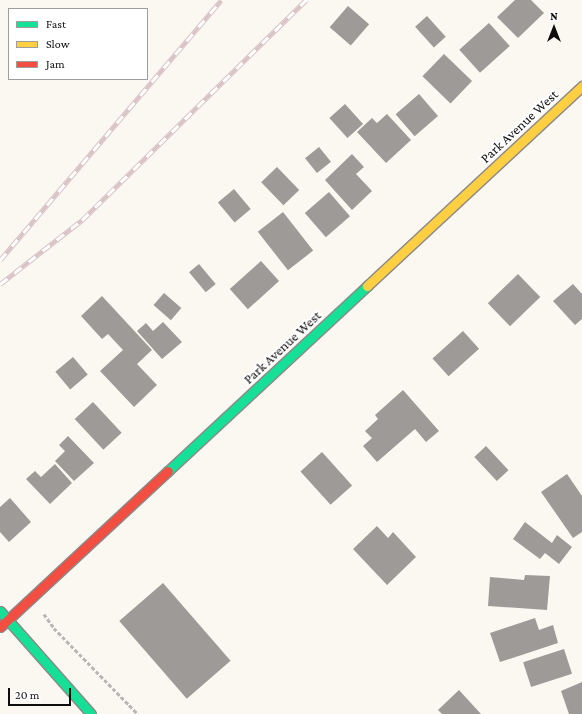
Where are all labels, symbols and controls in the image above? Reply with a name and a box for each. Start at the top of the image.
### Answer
legend [8,8,148,80]
north arrow [534,8,574,48]
text: N [550,10,558,22]
text: Fast [46,17,66,31]
text: Slow [46,37,70,51]
text: Jam [46,57,65,71]
street label: Park Avenue West [477,86,561,166]
street label: Park Avenue West [240,307,324,387]
scale bar [10,680,73,706]
text: 20 m [15,688,39,702]

